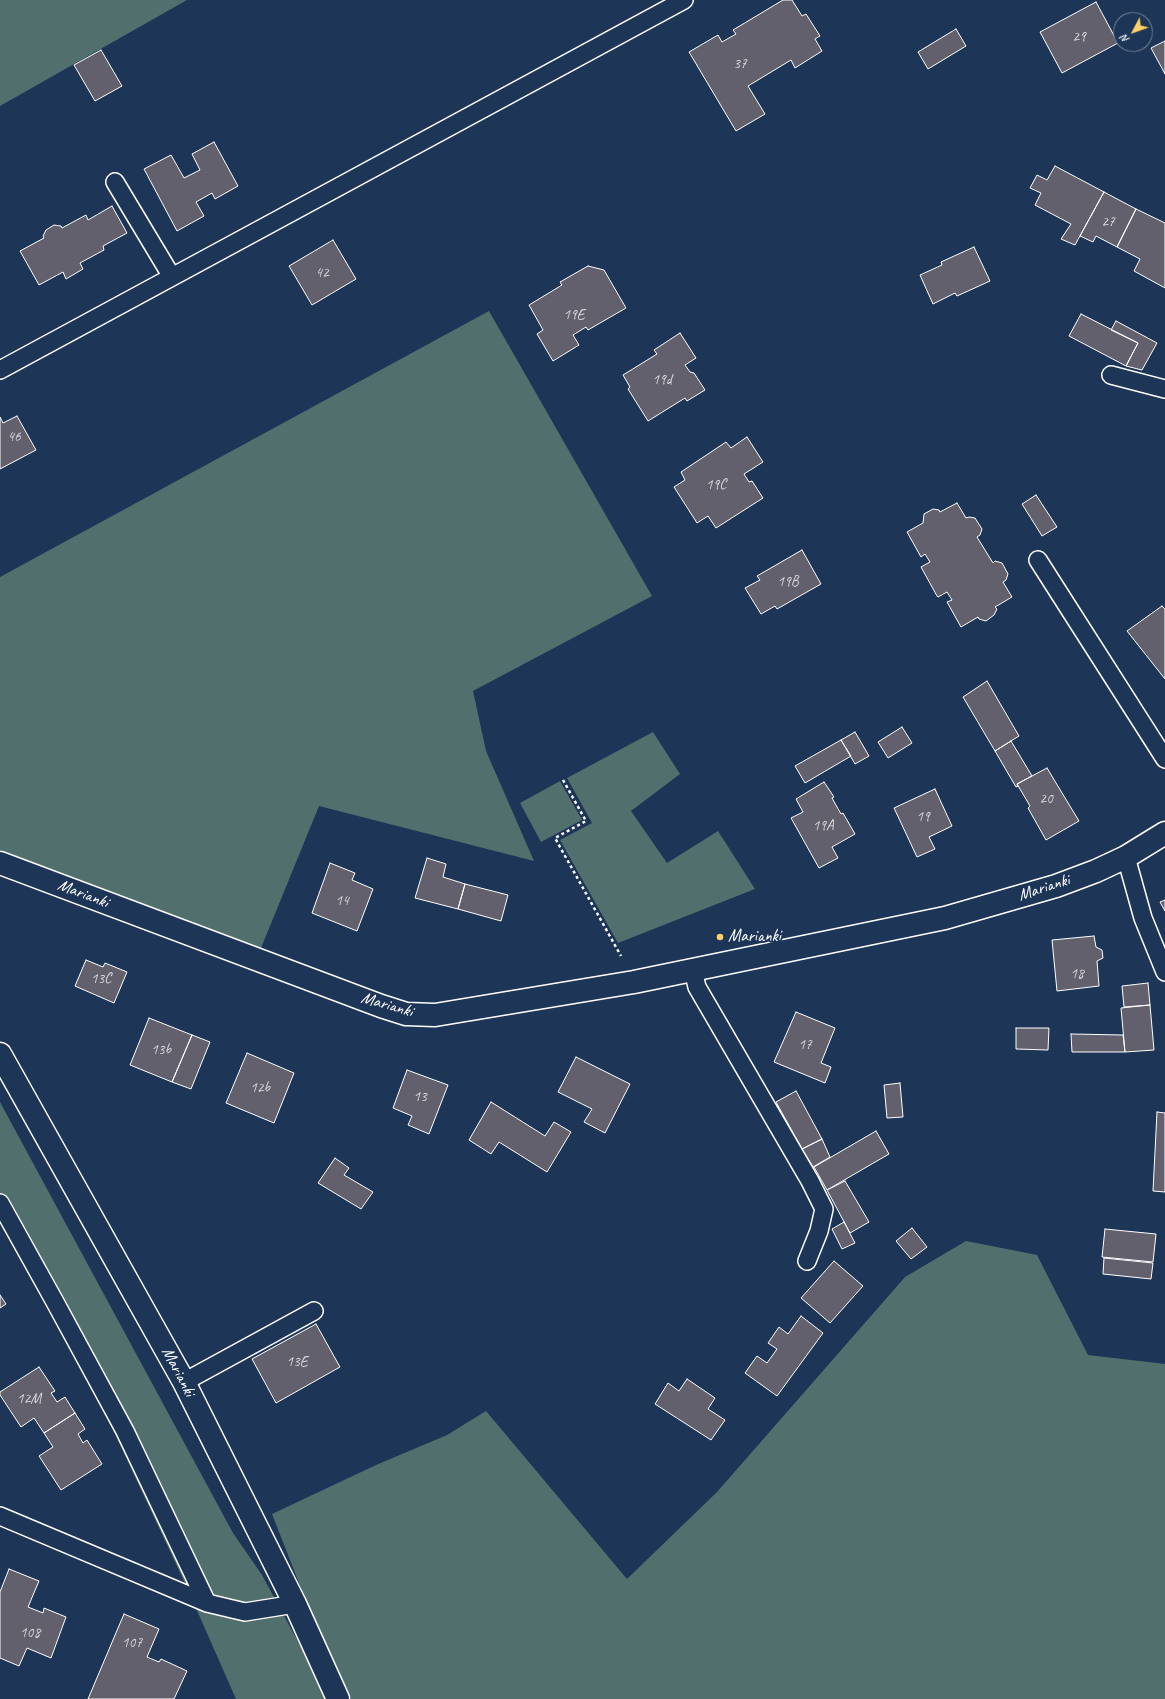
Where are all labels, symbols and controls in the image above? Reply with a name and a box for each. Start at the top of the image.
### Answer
north arrow [1113,12,1153,52]
house number: 29 [1072,28,1086,46]
text: N [1117,32,1132,46]
house number: 37 [733,55,747,73]
house number: 27 [1101,213,1115,231]
house number: 42 [315,264,329,282]
house number: 19E [563,306,585,324]
house number: 19d [652,371,672,389]
house number: 46 [7,428,21,446]
house number: 19C [706,476,726,494]
house number: 19B [777,573,799,591]
house number: 20 [1039,790,1053,808]
house number: 19 [916,808,930,826]
house number: 19A [812,817,834,835]
street label: Marianki [1016,870,1072,906]
street label: Marianki [55,875,111,913]
house number: 14 [335,892,349,910]
place label: Marianki [728,927,781,947]
marker: Marianki [715,932,725,942]
house number: 18 [1070,965,1084,983]
house number: 13C [91,970,111,988]
street label: Marianki [359,988,415,1022]
house number: 17 [798,1036,812,1054]
house number: 13b [151,1041,171,1059]
house number: 12b [250,1079,270,1097]
house number: 13 [413,1088,427,1106]
street label: Marianki [157,1344,199,1400]
house number: 13E [286,1353,308,1371]
house number: 12M [17,1390,41,1408]
house number: 108 [20,1624,40,1642]
house number: 107 [122,1634,142,1652]

